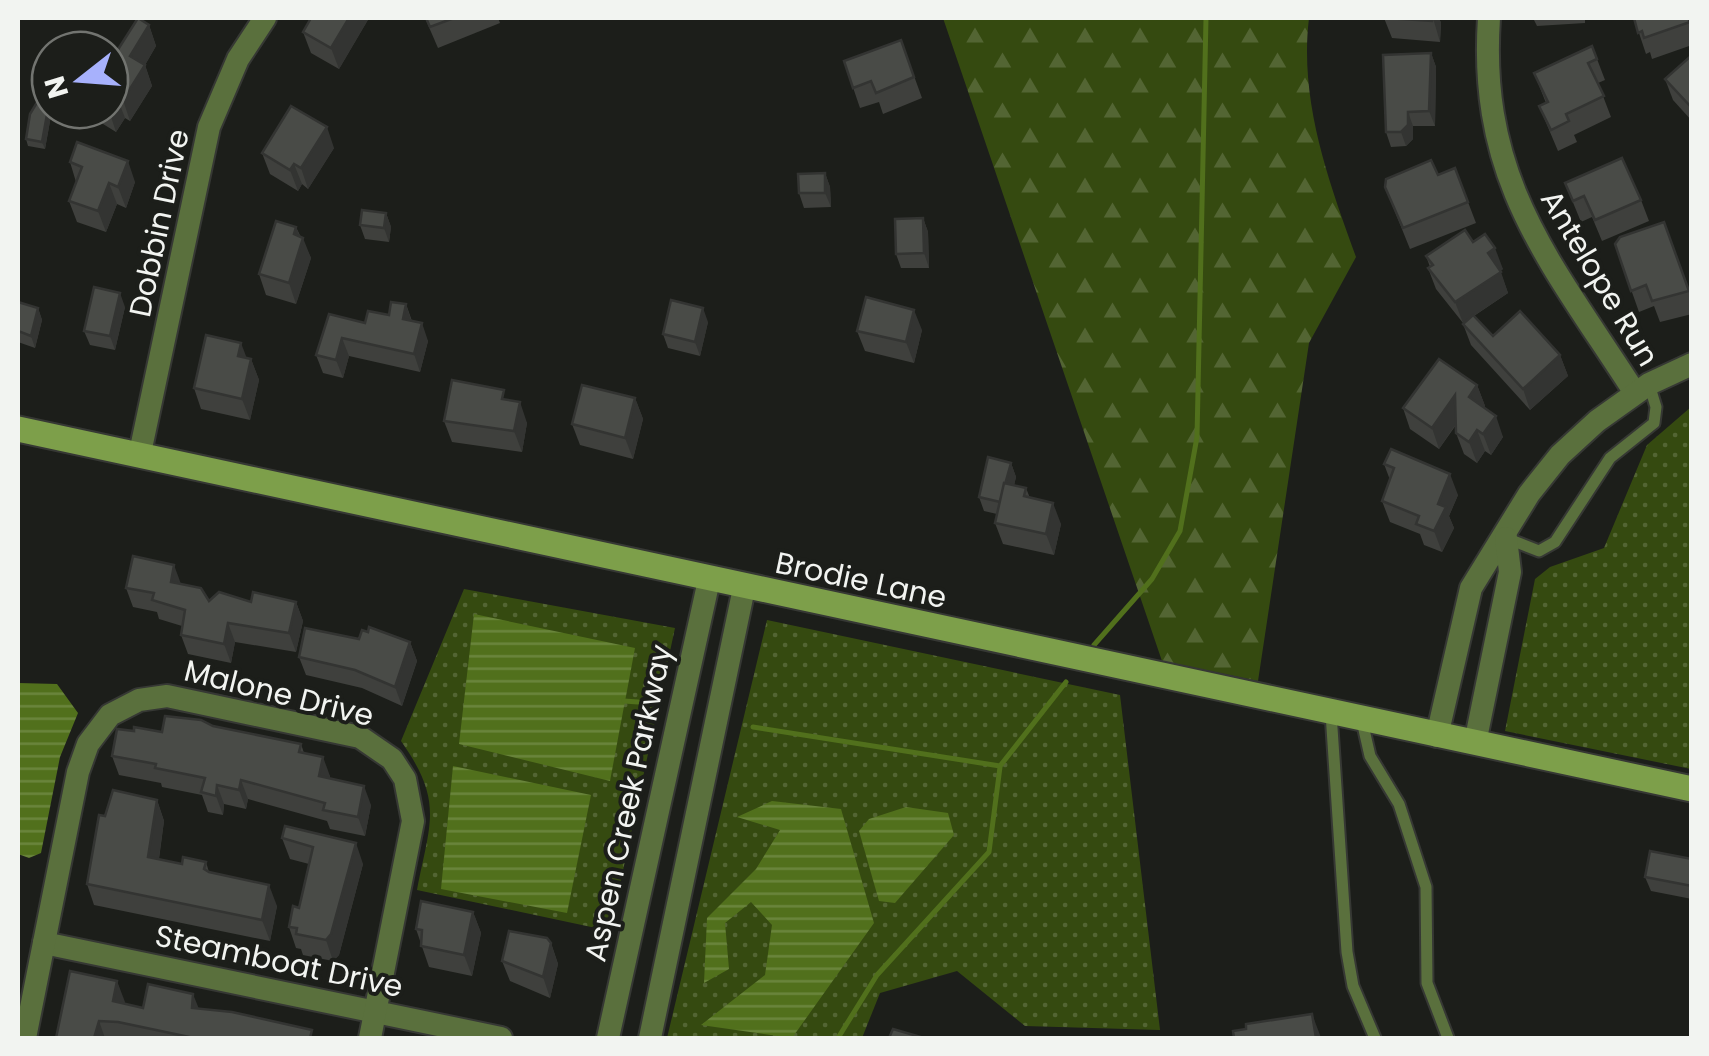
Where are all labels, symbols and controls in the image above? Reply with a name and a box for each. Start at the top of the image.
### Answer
north arrow [30,30,130,130]
text: N [35,71,78,103]
street label: Dobbin Drive [118,125,200,321]
street label: Antelope Run [1530,182,1670,374]
street label: Brodie Lane [771,541,951,619]
street label: Aspen Creek Parkway [573,640,683,965]
street label: Malone Drive [180,649,378,737]
street label: Steamboat Drive [151,914,407,1008]

